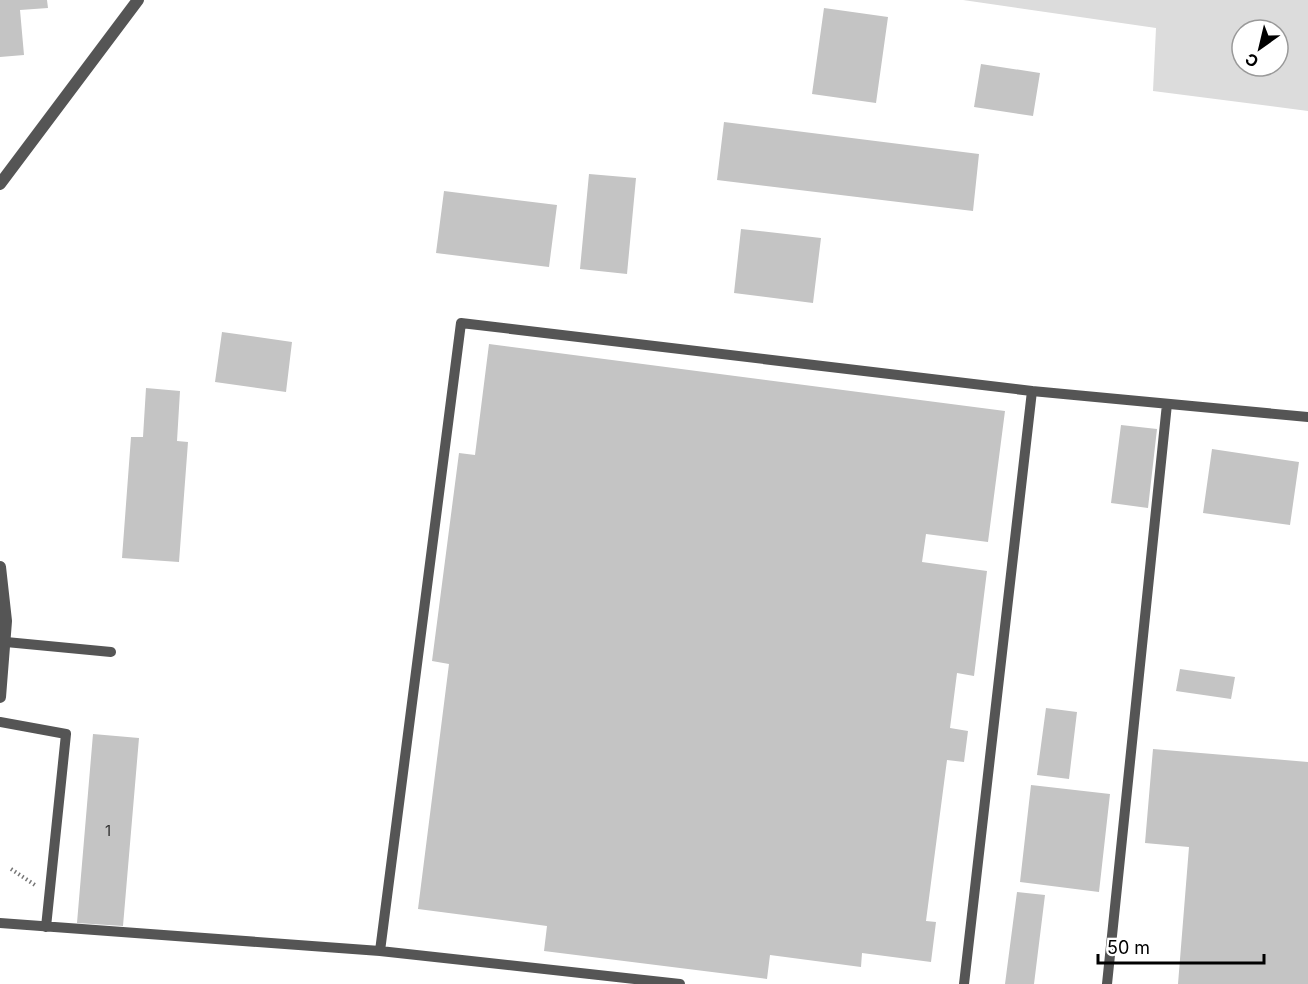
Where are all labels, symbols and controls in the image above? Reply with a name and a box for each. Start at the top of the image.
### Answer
north arrow [1230,18,1290,78]
text: С [1241,49,1262,72]
house number: 1 [105,821,111,840]
scale bar [1098,927,1264,965]
text: 50 m [1107,937,1150,958]

